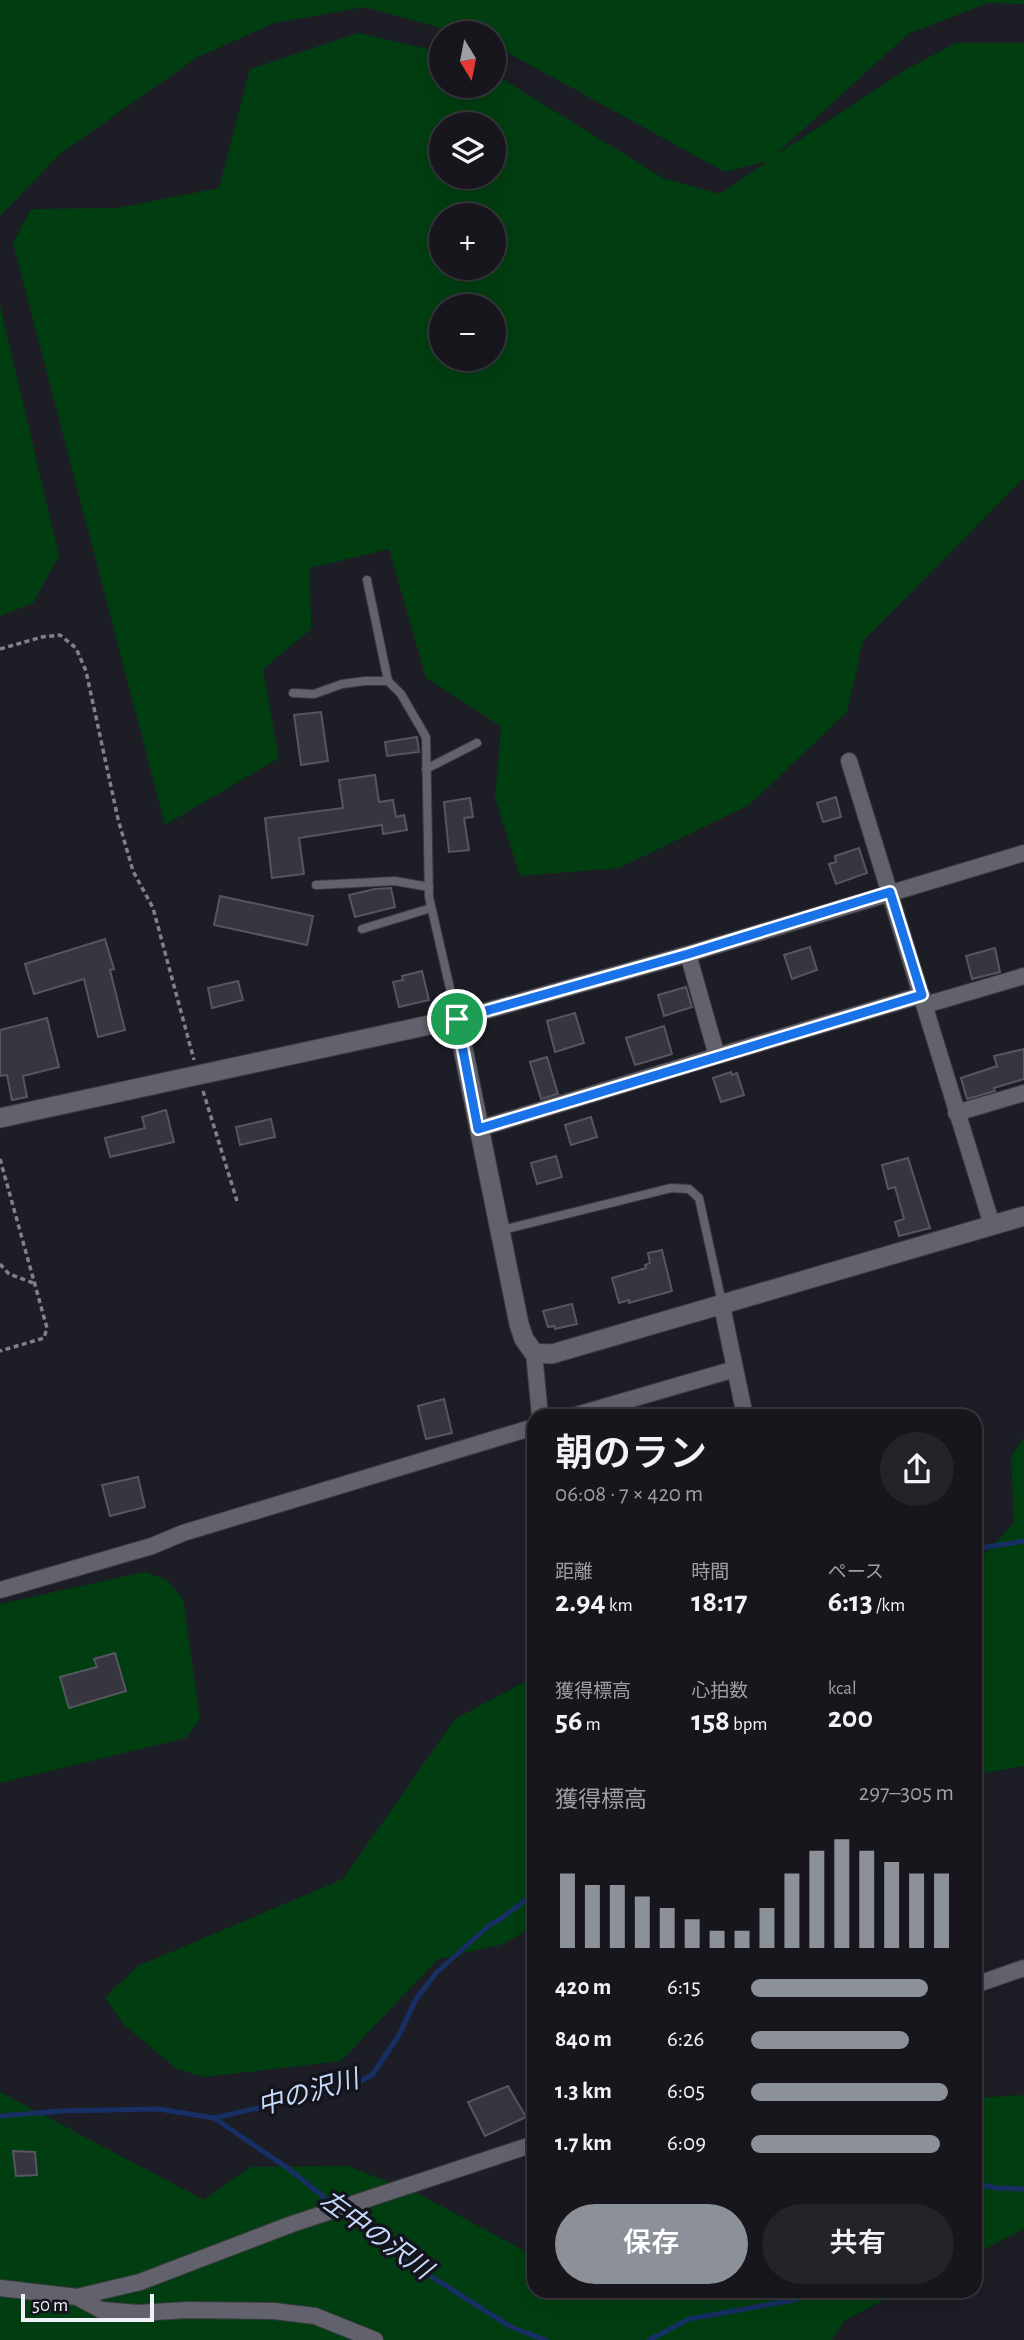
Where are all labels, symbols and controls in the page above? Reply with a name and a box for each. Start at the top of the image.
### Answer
north arrow [429,21,506,98]
map controls [429,21,506,371]
button: layers [429,112,506,189]
button: + [429,203,506,280]
button: − [429,294,506,371]
pin [427,989,487,1049]
icon: arrive [438,1000,476,1038]
button: share [880,1432,954,1506]
text: 朝のラン [555,1436,707,1474]
text: 06:08 · 7 × 420 m [555,1483,703,1506]
text: 距離 [555,1563,593,1582]
text: 時間 [691,1563,729,1582]
text: ペース [828,1563,884,1582]
text: 2.94 [555,1587,606,1617]
text: 18:17 [691,1587,748,1617]
text: 6:13 [828,1587,873,1617]
text: km [606,1596,633,1615]
text: /km [873,1596,905,1615]
text: kcal [828,1679,857,1698]
text: 獲得標高 [555,1682,631,1701]
text: 心拍数 [691,1682,748,1701]
text: 200 [828,1703,873,1733]
text: 56 [555,1706,582,1736]
text: 158 [691,1706,730,1736]
text: m [582,1715,601,1734]
text: bpm [730,1715,767,1734]
text: 297–305 m [859,1782,954,1805]
text: 獲得標高 [555,1789,647,1812]
text: 420 m [555,1976,611,1999]
text: 6:15 [667,1976,701,1999]
text: 840 m [555,2028,612,2051]
text: 6:26 [667,2028,704,2051]
water label: 中の沢川 [254,2064,364,2120]
text: 1.3 km [555,2080,612,2103]
text: 6:05 [667,2080,705,2103]
text: 1.7 km [555,2132,612,2155]
text: 6:09 [667,2132,706,2155]
water label: 左中の沢川 [316,2185,439,2285]
button: 保存 [555,2204,748,2284]
button: 共有 [762,2204,954,2284]
scale bar [21,2291,154,2323]
text: 50 m [32,2296,68,2315]

